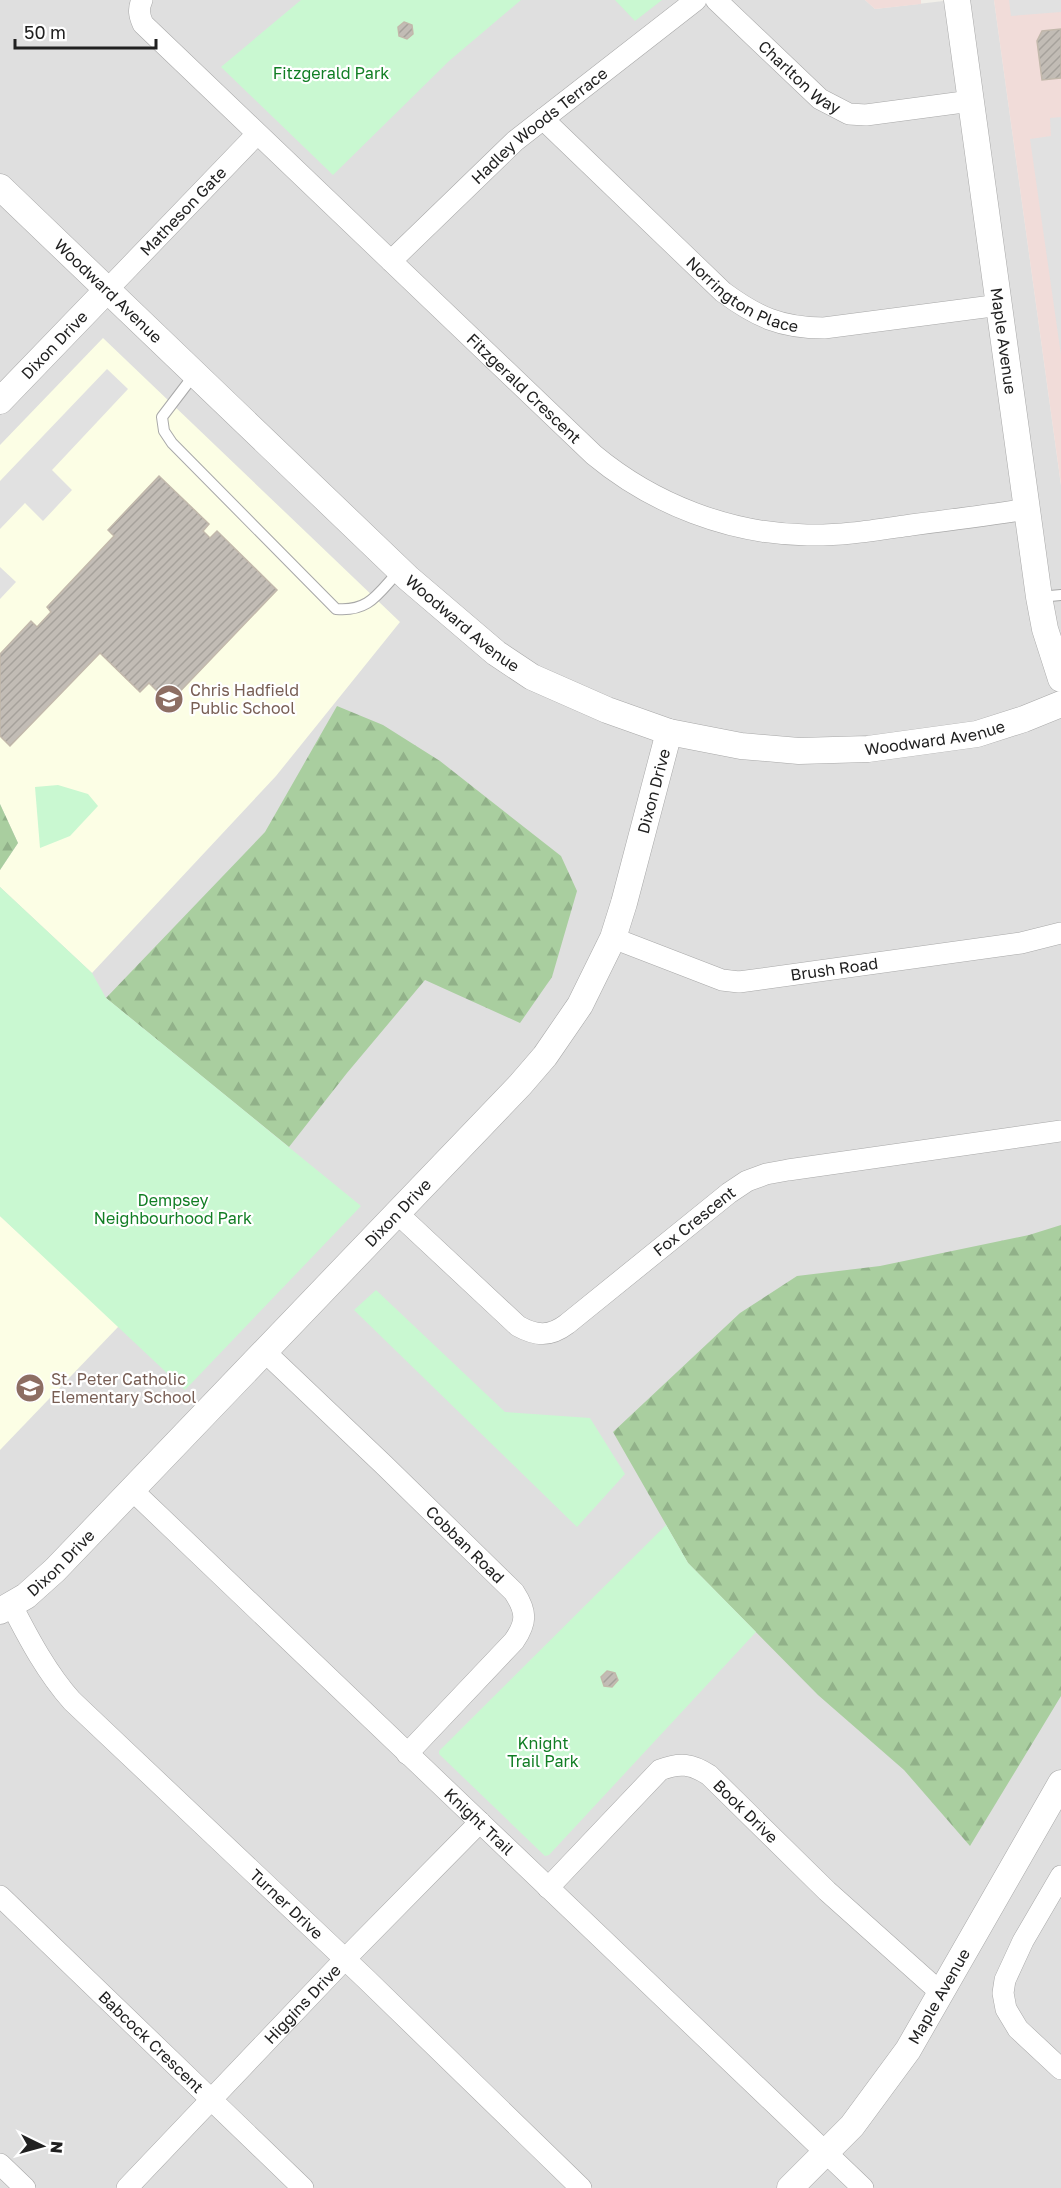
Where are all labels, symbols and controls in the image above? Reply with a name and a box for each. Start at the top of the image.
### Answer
scale bar [15,12,156,50]
text: 50 m [24,21,66,43]
street label: Charlton Way [754,36,844,118]
park label: Fitzgerald Park [273,63,389,83]
street label: Hadley Woods Terrace [467,63,611,188]
street label: Matheson Gate [135,162,230,260]
street label: Woodward Avenue [50,234,166,347]
street label: Norrington Place [682,252,800,336]
street label: Maple Avenue [987,286,1021,395]
street label: Dixon Drive [17,307,92,383]
street label: Fitzgerald Crescent [463,329,585,447]
street label: Woodward Avenue [401,570,523,676]
place label: Chris Hadfield Public School [190,680,299,718]
school or university icon: Chris Hadfield Public School [153,683,185,715]
street label: Woodward Avenue [863,716,1007,759]
street label: Dixon Drive [633,747,674,836]
street label: Brush Road [789,953,879,985]
street label: Dixon Drive [360,1174,435,1251]
street label: Fox Crescent [649,1182,739,1260]
park label: Dempsey Neighbourhood Park [94,1190,252,1228]
place label: St. Peter Catholic Elementary School [51,1369,196,1407]
school or university icon: St. Peter Catholic Elementary School [14,1372,46,1404]
street label: Cobban Road [422,1501,509,1587]
street label: Dixon Drive [23,1525,99,1600]
park label: Knight Trail Park [507,1733,579,1771]
street label: Book Drive [709,1775,782,1847]
street label: Knight Trail [440,1784,518,1859]
street label: Turner Drive [246,1865,327,1943]
street label: Maple Avenue [903,1945,974,2048]
street label: Higgins Drive [260,1960,345,2048]
street label: Babcock Crescent [94,1986,208,2097]
north arrow [12,2116,72,2176]
text: N [46,2140,67,2154]

